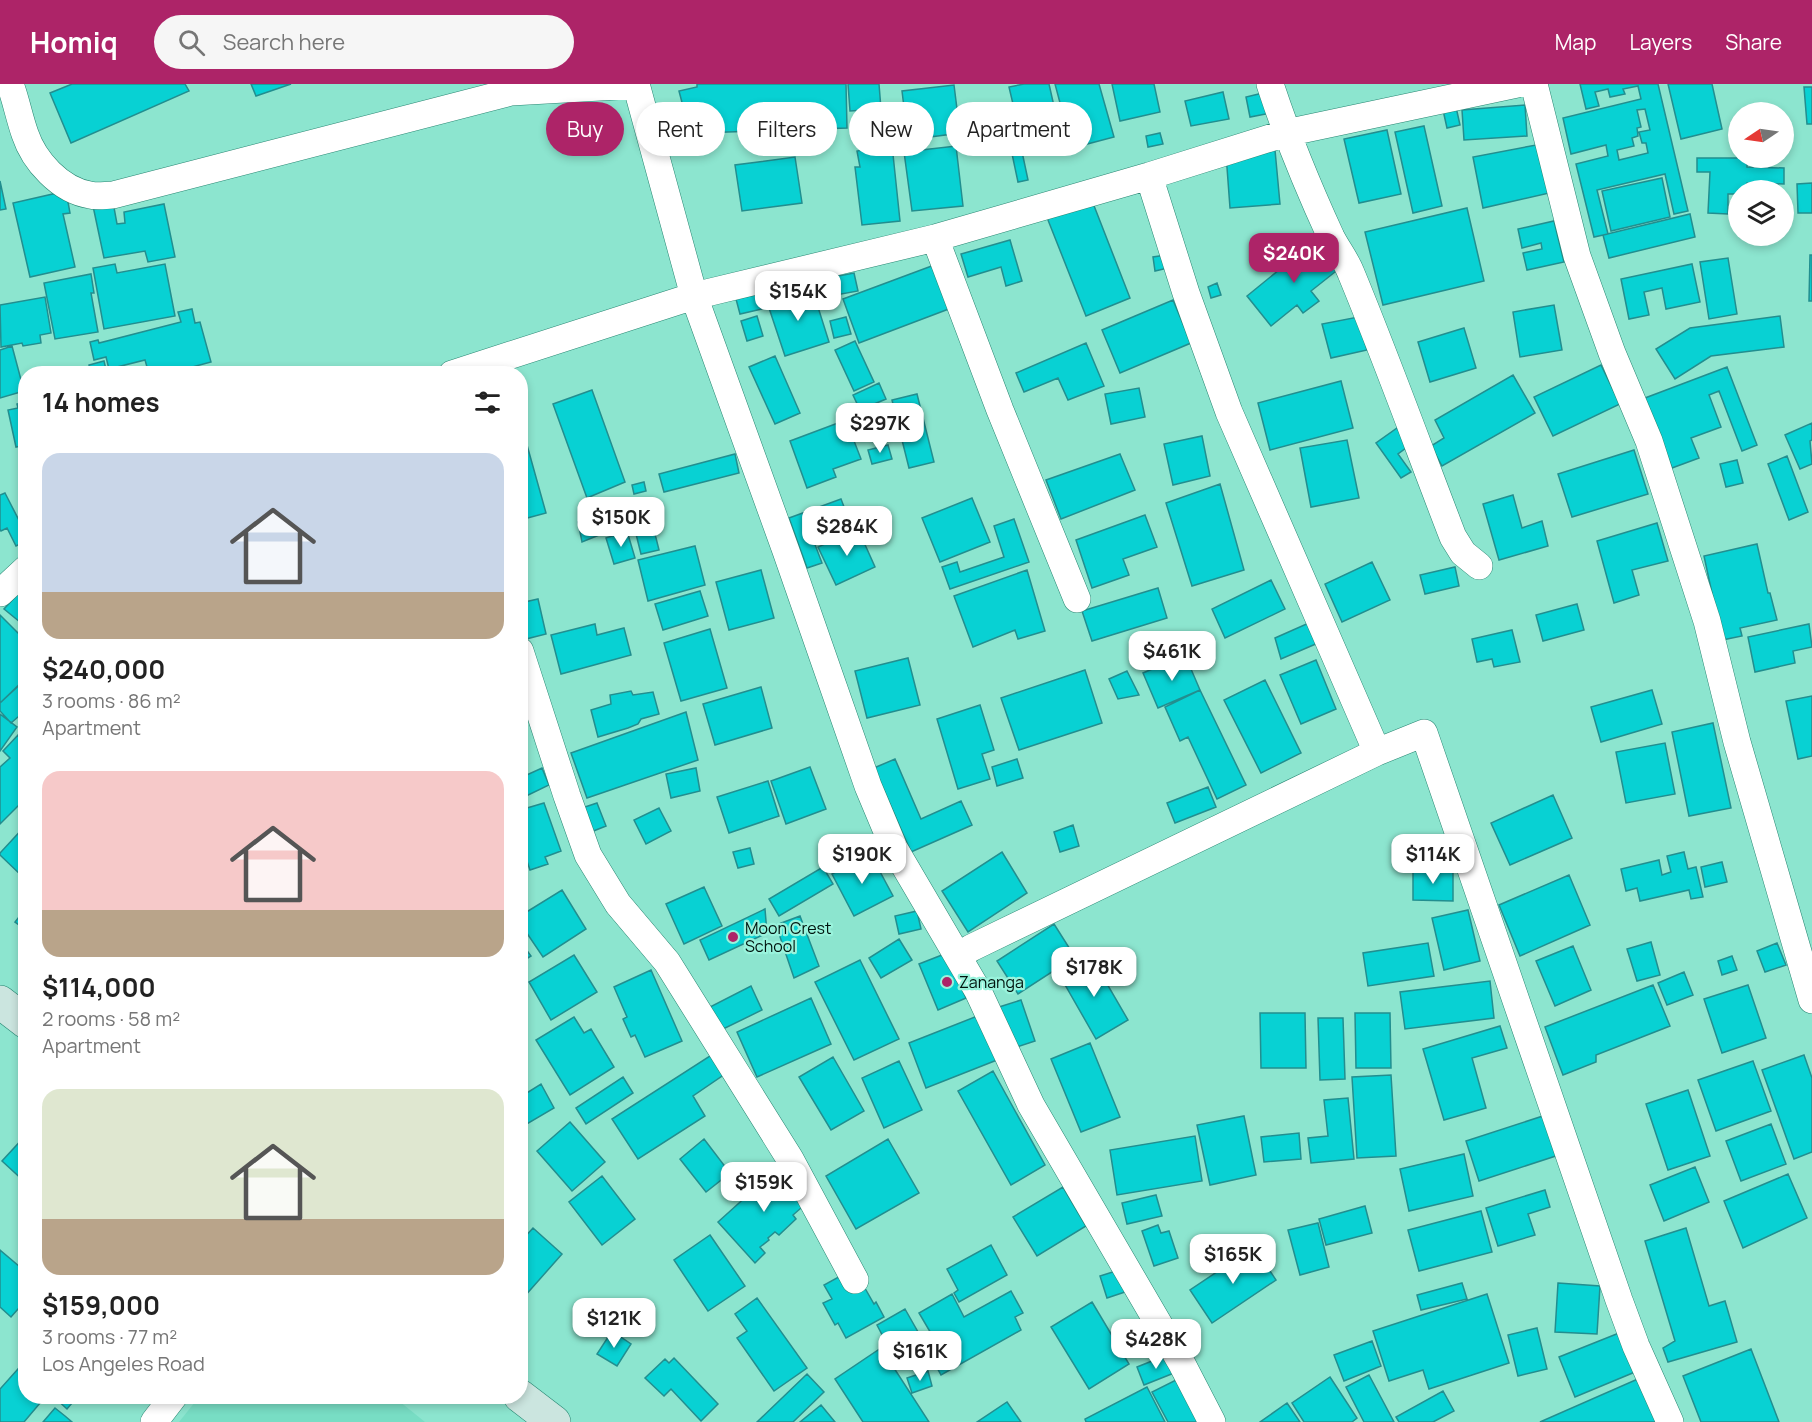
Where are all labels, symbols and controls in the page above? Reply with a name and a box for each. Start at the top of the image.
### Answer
search box [154,15,574,69]
text: Homiq [30,23,118,61]
icon: search [175,26,208,59]
text: Search here [223,27,345,57]
text: Map [1555,28,1596,56]
text: Layers [1629,28,1692,56]
text: Share [1725,28,1782,56]
chip: Buy [546,102,624,156]
chip: Rent [636,102,725,156]
chip: Filters [737,102,837,156]
chip: New [849,102,934,156]
chip: Apartment [946,102,1092,156]
north arrow [1728,102,1794,168]
map controls [1728,102,1794,246]
button: layers [1728,180,1794,246]
pin: $240K [1252,233,1336,284]
text: $240K [1263,239,1325,266]
pin: $154K [756,271,840,322]
text: $154K [769,277,827,304]
text: 14 homes [42,384,160,420]
icon: filters [471,386,504,419]
pin: $297K [838,403,922,454]
text: $297K [850,409,910,436]
icon: home [219,492,327,600]
pin: $150K [579,497,663,548]
text: $150K [591,503,651,530]
pin: $284K [805,506,889,557]
text: $284K [816,512,878,539]
pin: $461K [1130,631,1214,682]
text: $461K [1143,637,1201,664]
text: $240,000 [42,651,165,687]
text: 3 rooms · 86 m² [42,687,181,714]
text: Apartment [42,714,141,741]
icon: home [219,810,327,918]
pin: $190K [820,834,904,885]
pin: $114K [1391,834,1475,885]
text: $190K [832,840,892,867]
text: $114K [1405,840,1461,867]
place label: Moon Crest School [745,917,831,957]
marker: Moon Crest School [726,930,740,944]
pin: $178K [1052,947,1136,998]
text: $178K [1065,953,1123,980]
text: $114,000 [42,969,156,1005]
place label: Zananga [959,971,1024,993]
marker: Zananga [940,975,954,989]
text: 2 rooms · 58 m² [42,1005,180,1032]
text: Apartment [42,1032,141,1059]
icon: home [219,1128,327,1236]
pin: $159K [722,1162,806,1213]
text: $159K [735,1168,793,1195]
pin: $165K [1191,1234,1275,1285]
text: $165K [1204,1240,1262,1267]
text: $159,000 [42,1287,160,1323]
pin: $121K [572,1298,656,1349]
text: $121K [587,1304,641,1331]
pin: $428K [1114,1319,1198,1370]
text: 3 rooms · 77 m² [42,1323,177,1350]
text: $428K [1125,1325,1187,1352]
pin: $161K [878,1331,962,1382]
text: $161K [892,1337,948,1364]
text: Los Angeles Road [42,1350,205,1377]

